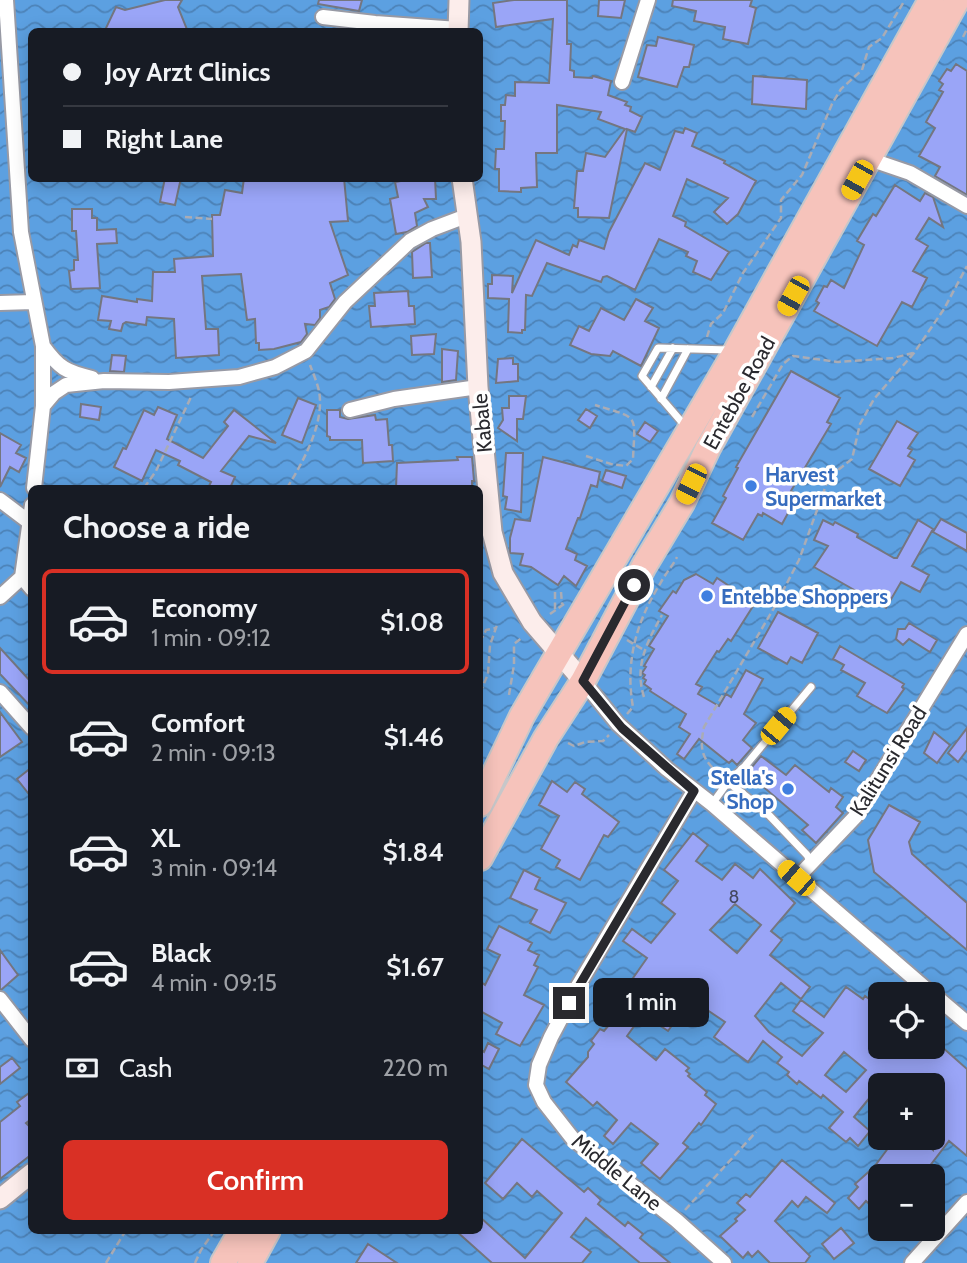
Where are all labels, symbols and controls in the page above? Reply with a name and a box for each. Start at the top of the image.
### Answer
text: Joy Arzt Clinics [105,56,271,88]
text: Right Lane [105,123,223,155]
car [838,157,877,203]
car [774,273,813,319]
street label: Entebbe Road [698,332,780,454]
street label: Kabale [467,392,497,454]
car [673,461,710,507]
place label: Harvest Supermarket [765,462,882,511]
marker: Harvest Supermarket [743,478,759,494]
text: Choose a ride [63,507,250,546]
route start [618,569,650,601]
place label: Entebbe Shoppers [721,584,888,609]
marker: Entebbe Shoppers [699,588,715,604]
icon: car [67,590,130,653]
text: Economy [151,592,257,624]
text: $1.08 [380,606,444,638]
text: 1 min · 09:12 [151,624,271,652]
street label: Kalitunsi Road [844,702,932,820]
car [757,703,800,749]
icon: car [67,705,130,768]
text: Comfort [151,707,245,739]
text: $1.46 [384,721,444,753]
text: 2 min · 09:13 [151,739,276,767]
place label: Stella's Shop [710,765,774,814]
marker: Stella's Shop [780,781,796,797]
icon: car [67,820,130,883]
text: XL [151,822,180,854]
text: $1.84 [383,836,444,868]
text: 3 min · 09:14 [151,854,277,882]
car [774,856,819,900]
house number: 8 [729,886,739,908]
icon: car [67,935,130,998]
text: Black [151,937,211,969]
text: $1.67 [386,951,444,983]
text: 4 min · 09:15 [151,969,277,997]
callout: 1 min [594,978,709,1028]
map controls [868,982,945,1241]
button: locate [868,982,945,1059]
route end [553,987,585,1019]
text: 1 min [625,988,677,1016]
icon: cash [63,1049,101,1087]
text: Cash [119,1052,172,1084]
text: 220 m [382,1054,448,1082]
button: + [868,1073,945,1150]
street label: Middle Lane [567,1128,667,1216]
button: Confirm [63,1140,448,1220]
button: − [868,1164,945,1241]

